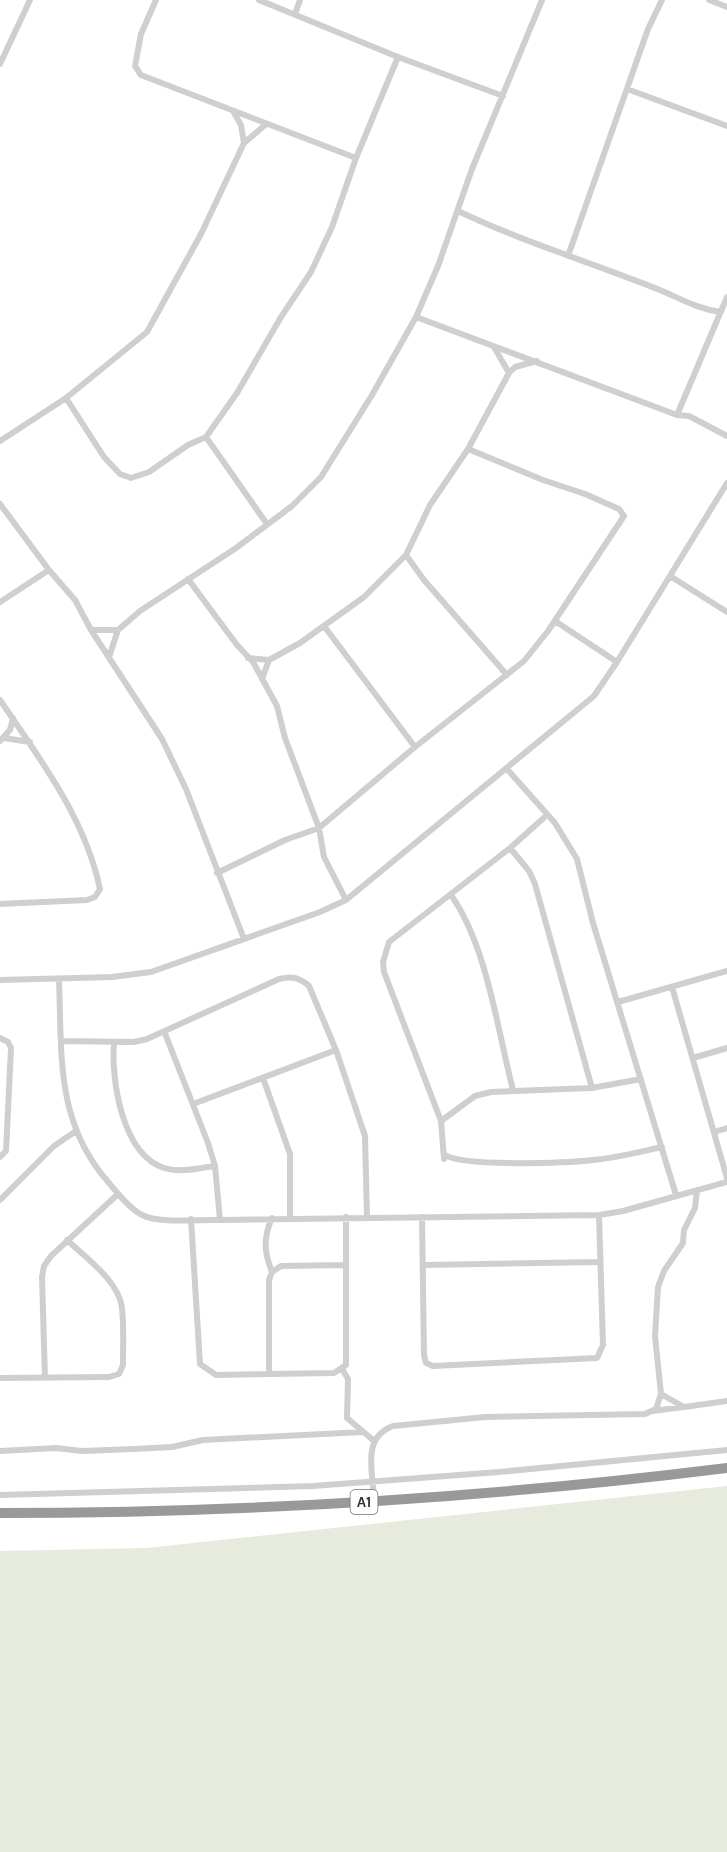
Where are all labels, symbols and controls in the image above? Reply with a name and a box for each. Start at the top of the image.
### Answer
road number: A1 [350,1490,378,1514]

